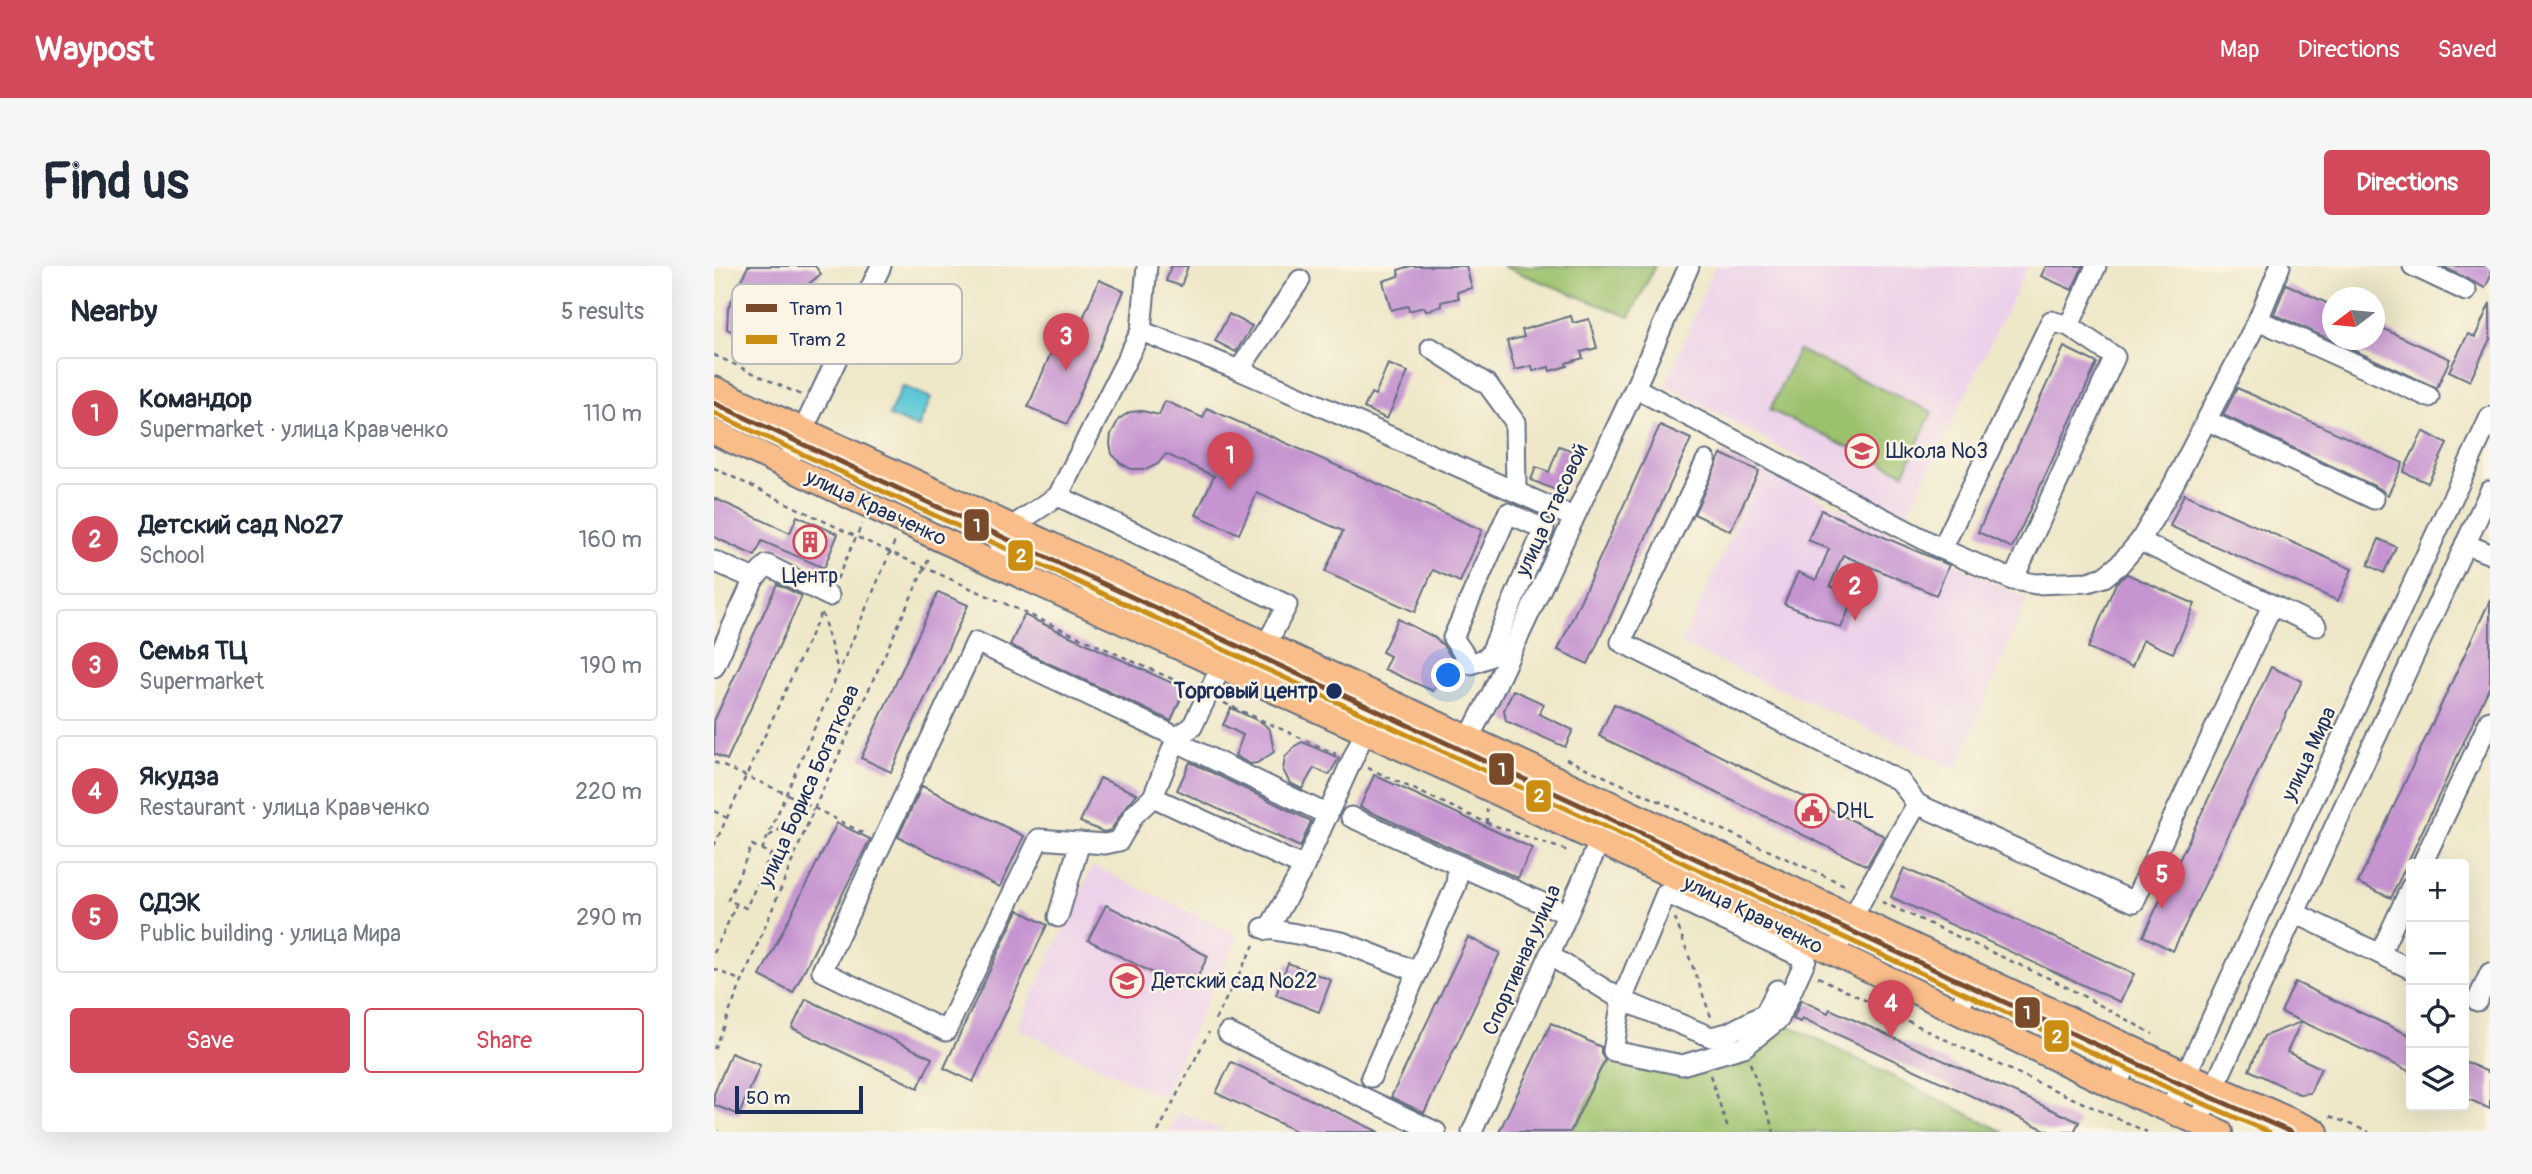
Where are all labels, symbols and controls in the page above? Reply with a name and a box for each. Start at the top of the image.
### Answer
text: Waypost [35,29,154,70]
text: Map [2220,35,2260,64]
text: Directions [2298,35,2399,64]
text: Saved [2437,35,2497,64]
button: Directions [2324,150,2490,215]
text: Find us [42,152,189,213]
legend [732,284,962,364]
north arrow [2322,287,2385,350]
text: Nearby [70,293,157,330]
text: 5 results [561,297,644,326]
text: Tram 1 [789,297,843,321]
pin: 3 [1043,313,1089,371]
text: Tram 2 [789,328,846,352]
text: Командор [139,383,252,415]
text: 1 [91,399,100,428]
text: 110 m [583,399,642,428]
text: Supermarket · улица Кравченко [139,415,448,444]
pin: 1 [1207,432,1253,490]
school or university icon: Школа №3 [1843,432,1881,470]
place label: Школа №3 [1886,438,1988,465]
street label: улица Стасовой [1509,439,1595,582]
street label: улица Кравченко [800,463,951,552]
line badge: 1 [963,508,990,542]
text: Детский сад №27 [139,509,343,541]
text: 1 [973,514,981,538]
building icon: Центр [791,523,829,561]
text: 2 [89,525,101,554]
text: 160 m [578,525,642,554]
line badge: 2 [1007,539,1034,572]
text: School [139,541,205,570]
text: 2 [1016,544,1027,568]
place label: Центр [782,563,838,590]
pin: 2 [1832,563,1878,621]
text: Семья ТЦ [139,635,248,667]
text: 3 [89,651,101,680]
text: 190 m [580,651,642,680]
your location [1431,658,1465,692]
text: Supermarket [139,667,264,696]
place label: Торговый центр [1173,678,1318,705]
street label: улица Бориса Богаткова [752,681,866,892]
marker: Торговый центр [1324,681,1344,701]
street label: улица Мира [2275,703,2343,806]
line badge: 1 [1488,752,1515,786]
text: 1 [1498,758,1506,782]
text: Якудза [139,761,219,793]
text: 4 [88,777,102,806]
text: 220 m [575,777,642,806]
line badge: 2 [1525,779,1552,813]
text: 2 [1534,784,1545,808]
public building icon: DHL [1793,792,1831,830]
text: Restaurant · улица Кравченко [139,793,430,822]
place label: DHL [1836,798,1874,825]
pin: 5 [2139,851,2185,909]
map controls [2406,859,2469,1111]
button: + [2406,859,2469,922]
street label: улица Кравченко [1678,869,1827,961]
street label: Спортивная улица [1477,881,1567,1039]
text: СДЭК [139,887,201,919]
text: 5 [89,903,101,932]
text: 290 m [576,903,642,932]
text: Public building · улица Мира [139,919,401,948]
button: − [2406,922,2469,985]
school or university icon: Детский сад №22 [1108,962,1146,1000]
place label: Детский сад №22 [1151,968,1318,995]
pin: 4 [1868,980,1914,1038]
button: locate [2406,985,2469,1048]
line badge: 1 [2014,996,2041,1029]
text: 1 [2023,1001,2031,1025]
button: Save [70,1008,350,1073]
button: Share [364,1008,644,1073]
line badge: 2 [2043,1019,2070,1053]
text: 2 [2052,1025,2063,1049]
button: layers [2406,1048,2469,1111]
scale bar [735,1083,863,1115]
text: 50 m [746,1086,790,1110]

